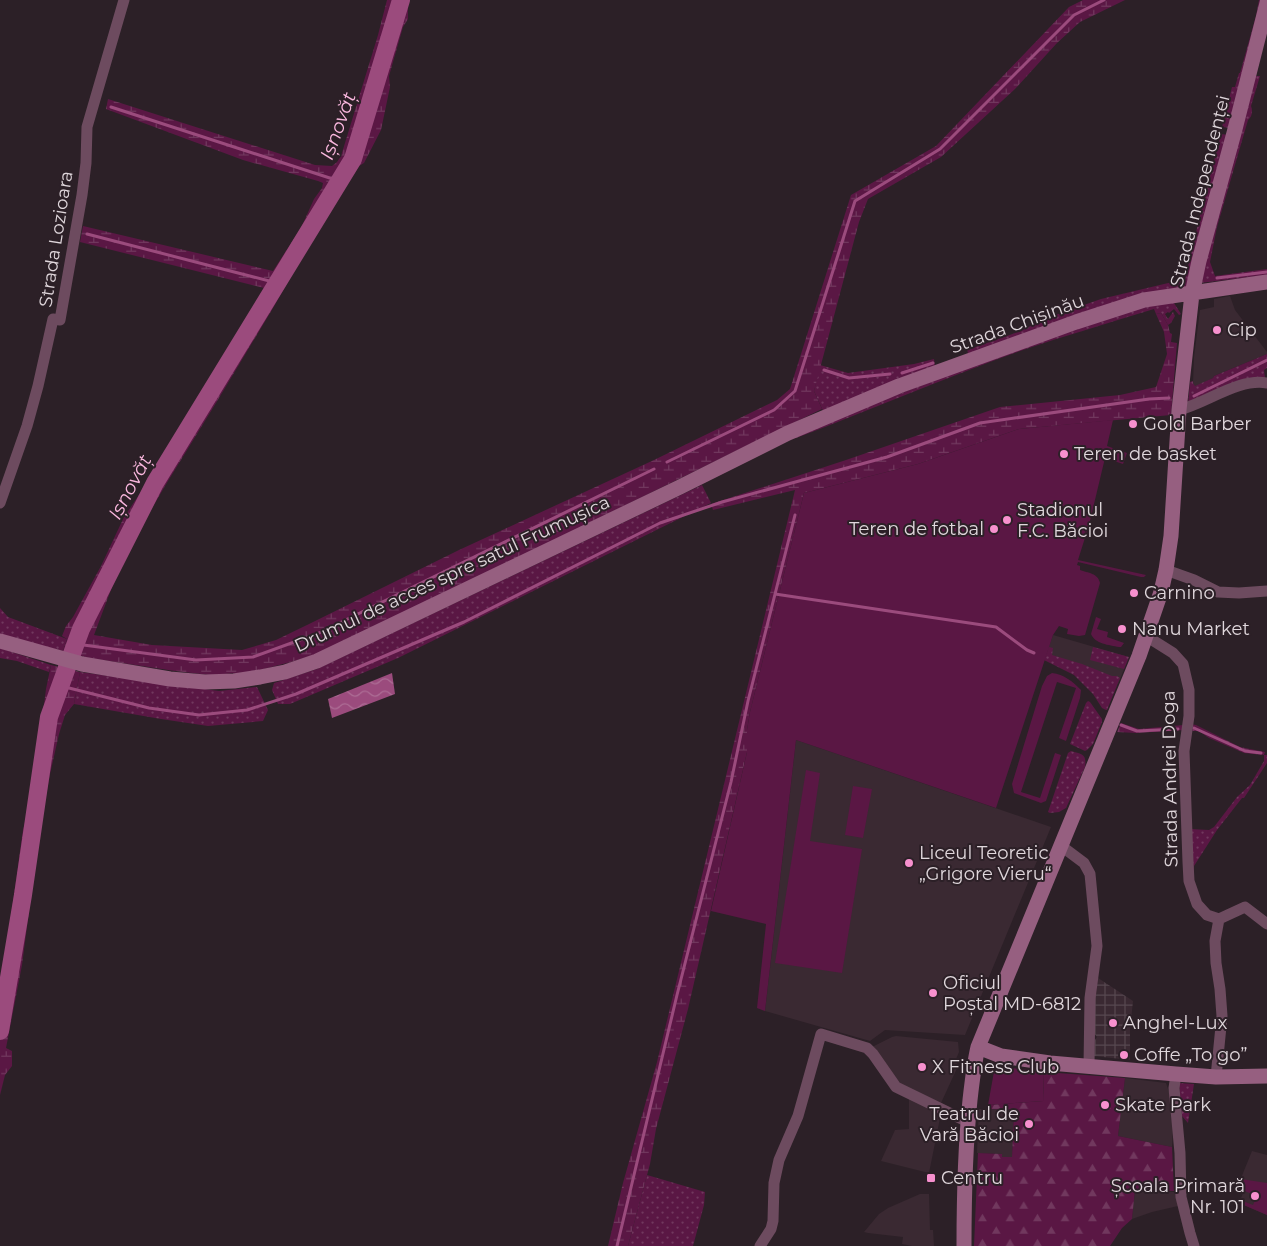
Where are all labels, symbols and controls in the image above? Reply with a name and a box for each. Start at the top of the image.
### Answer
water label: Ișnovăț [315,89,362,163]
street label: Strada Independenței [1166,93,1235,289]
street label: Strada Lozioara [34,169,78,309]
street label: Strada Chișinău [947,289,1087,359]
place label: Cip [1227,319,1257,341]
marker: Cip [1211,324,1223,336]
place label: Gold Barber [1143,413,1252,435]
marker: Gold Barber [1127,418,1139,430]
place label: Teren de basket [1074,443,1217,465]
marker: Teren de basket [1058,448,1070,460]
water label: Ișnovăț [103,450,158,524]
street label: Drumul de acces spre satul Frumușica [291,491,614,658]
place label: Stadionul F.C. Băcioi [1017,499,1108,542]
marker: Stadionul F.C. Băcioi [1001,514,1013,526]
place label: Teren de fotbal [849,518,984,540]
marker: Teren de fotbal [988,523,1000,535]
place label: Carnino [1144,582,1215,604]
marker: Carnino [1128,587,1140,599]
place label: Nanu Market [1132,618,1250,640]
marker: Nanu Market [1116,623,1128,635]
street label: Strada Andrei Doga [1157,690,1183,868]
place label: Liceul Teoretic „Grigore Vieru“ [919,842,1052,885]
marker: Liceul Teoretic „Grigore Vieru“ [903,857,915,869]
place label: Oficiul Poștal MD-6812 [943,972,1081,1016]
marker: Oficiul Poștal MD-6812 [927,987,939,999]
place label: Anghel-Lux [1123,1012,1228,1034]
marker: Anghel-Lux [1107,1017,1119,1029]
place label: Coffe „To go” [1134,1044,1247,1066]
marker: Coffe „To go” [1118,1049,1130,1061]
place label: X Fitness Club [932,1056,1059,1078]
marker: X Fitness Club [916,1061,928,1073]
place label: Skate Park [1115,1094,1211,1116]
marker: Skate Park [1099,1099,1111,1111]
place label: Teatrul de Vară Băcioi [920,1103,1019,1146]
marker: Teatrul de Vară Băcioi [1023,1118,1035,1130]
place label: Centru [941,1167,1003,1189]
marker: Centru [925,1172,937,1184]
place label: Școala Primară Nr. 101 [1111,1175,1245,1218]
marker: Școala Primară Nr. 101 [1249,1190,1261,1202]

